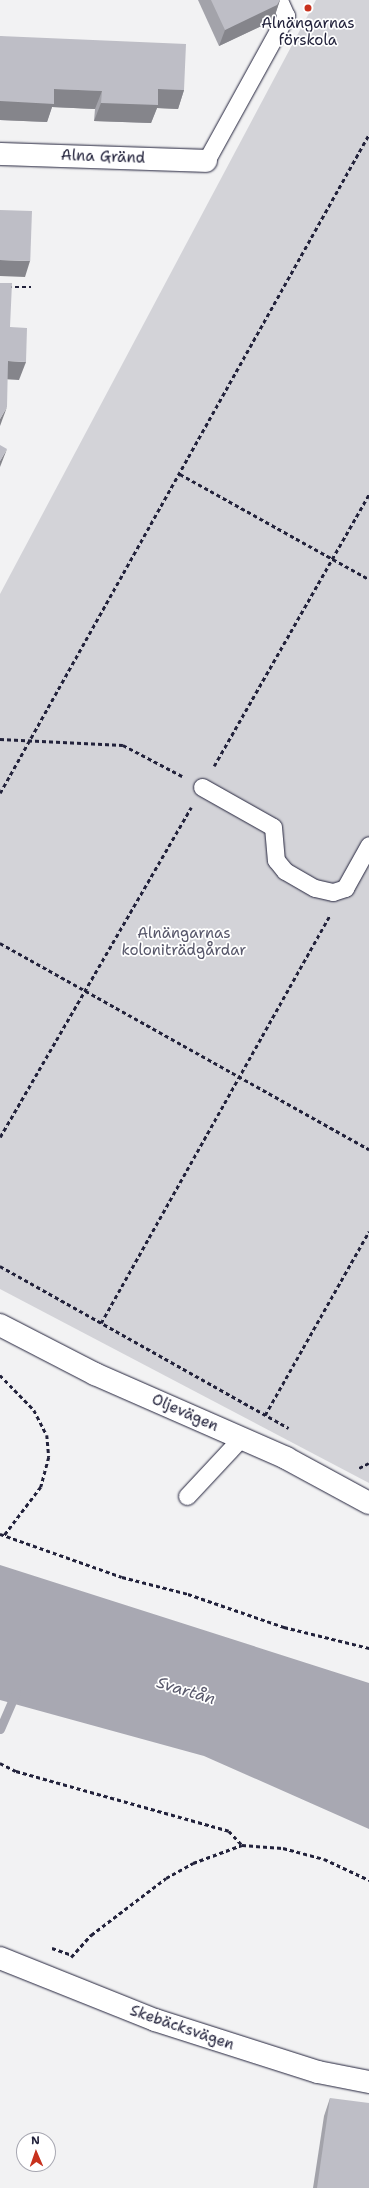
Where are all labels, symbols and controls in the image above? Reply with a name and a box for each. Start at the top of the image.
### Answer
marker: Alnängarnas förskola [303,3,313,13]
place label: Alnängarnas förskola [261,14,355,49]
street label: Alna Gränd [61,147,145,167]
park label: Alnängarnas koloniträdgårdar [122,924,246,959]
street label: Oljevägen [149,1390,221,1436]
water label: Svartån [154,1673,218,1709]
street label: Skebäcksvägen [128,2002,236,2054]
north arrow [16,2132,56,2172]
text: N [31,2133,40,2148]

